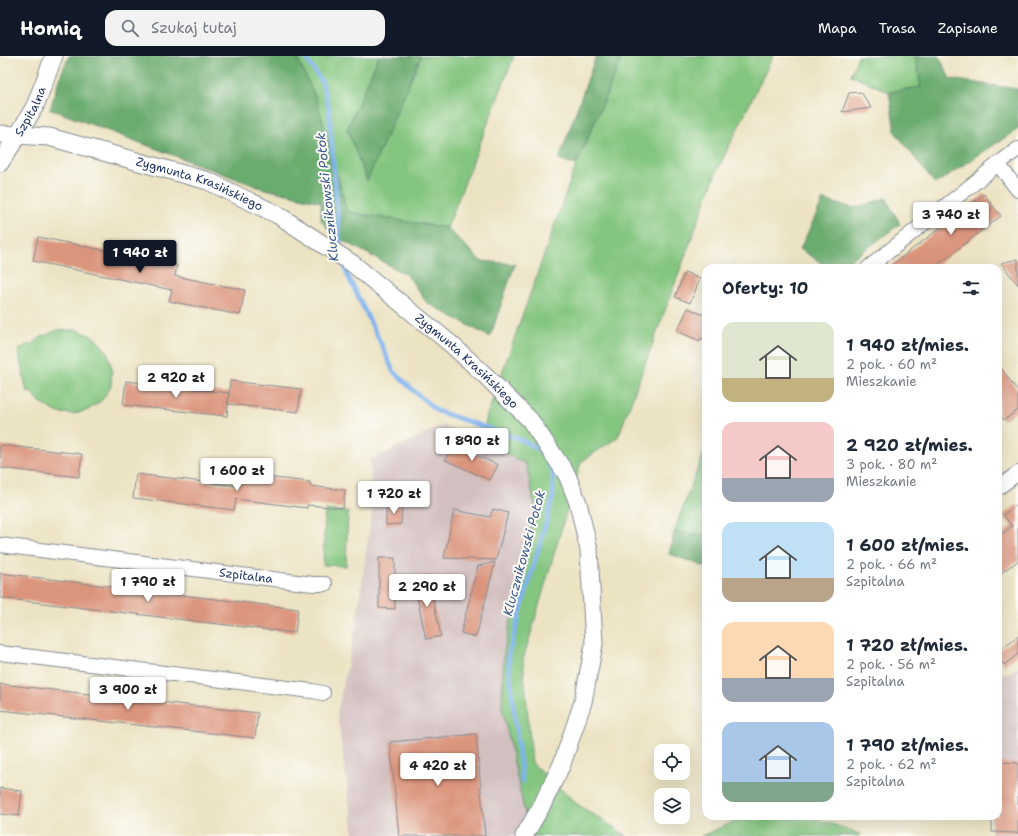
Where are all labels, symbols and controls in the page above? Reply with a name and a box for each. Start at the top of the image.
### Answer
search box [105,10,385,46]
text: Homiq [20,16,81,41]
icon: search [119,17,141,39]
text: Szukaj tutaj [151,18,237,38]
text: Mapa [818,19,857,37]
text: Trasa [879,19,916,37]
text: Zapisane [938,19,998,37]
street label: Szpitalna [11,84,50,139]
water label: Klucznikowski Potok [312,131,342,262]
street label: Zygmunta Krasińskiego [134,153,266,214]
pin: 3 740 zł [910,202,992,236]
text: 3 740 zł [922,206,980,223]
pin: 1 940 zł [99,240,181,274]
text: 1 940 zł [112,244,168,261]
text: Oferty: 10 [722,277,809,299]
icon: filters [960,277,982,299]
street label: Zygmunta Krasińskiego [412,310,522,412]
text: 1 940 zł/mies. [846,334,969,356]
icon: home [754,338,802,386]
text: 2 pok. · 60 m² [846,356,937,373]
pin: 2 920 zł [135,365,217,399]
text: 2 920 zł [147,369,205,386]
text: Mieszkanie [846,373,917,390]
pin: 1 890 zł [431,428,513,462]
text: 1 890 zł [445,432,499,449]
text: 2 920 zł/mies. [846,434,973,456]
icon: home [754,438,802,486]
text: 3 pok. · 80 m² [846,456,937,473]
pin: 1 600 zł [196,458,278,492]
text: 1 600 zł [209,462,265,479]
text: Mieszkanie [846,473,917,490]
pin: 1 720 zł [353,481,435,515]
text: 1 720 zł [367,485,421,502]
water label: Klucznikowski Potok [499,488,549,618]
text: 1 600 zł/mies. [846,534,969,556]
icon: home [754,538,802,586]
text: 2 pok. · 66 m² [846,556,937,573]
street label: Szpitalna [218,564,274,587]
pin: 1 790 zł [107,569,189,603]
text: 1 790 zł [120,573,176,590]
text: Szpitalna [846,573,905,590]
pin: 2 290 zł [386,574,468,608]
text: 2 290 zł [398,578,456,595]
text: 1 720 zł/mies. [846,634,968,656]
icon: home [754,638,802,686]
text: 2 pok. · 56 m² [846,656,936,673]
text: Szpitalna [846,673,905,690]
pin: 3 900 zł [87,677,169,711]
text: 3 900 zł [99,681,157,698]
text: 1 790 zł/mies. [846,734,969,756]
icon: home [754,738,802,786]
map controls [654,744,690,824]
button: locate [654,744,690,780]
pin: 4 420 zł [397,753,479,787]
text: 2 pok. · 62 m² [846,756,937,773]
text: 4 420 zł [409,757,467,774]
text: Szpitalna [846,773,905,790]
button: layers [654,788,690,824]

